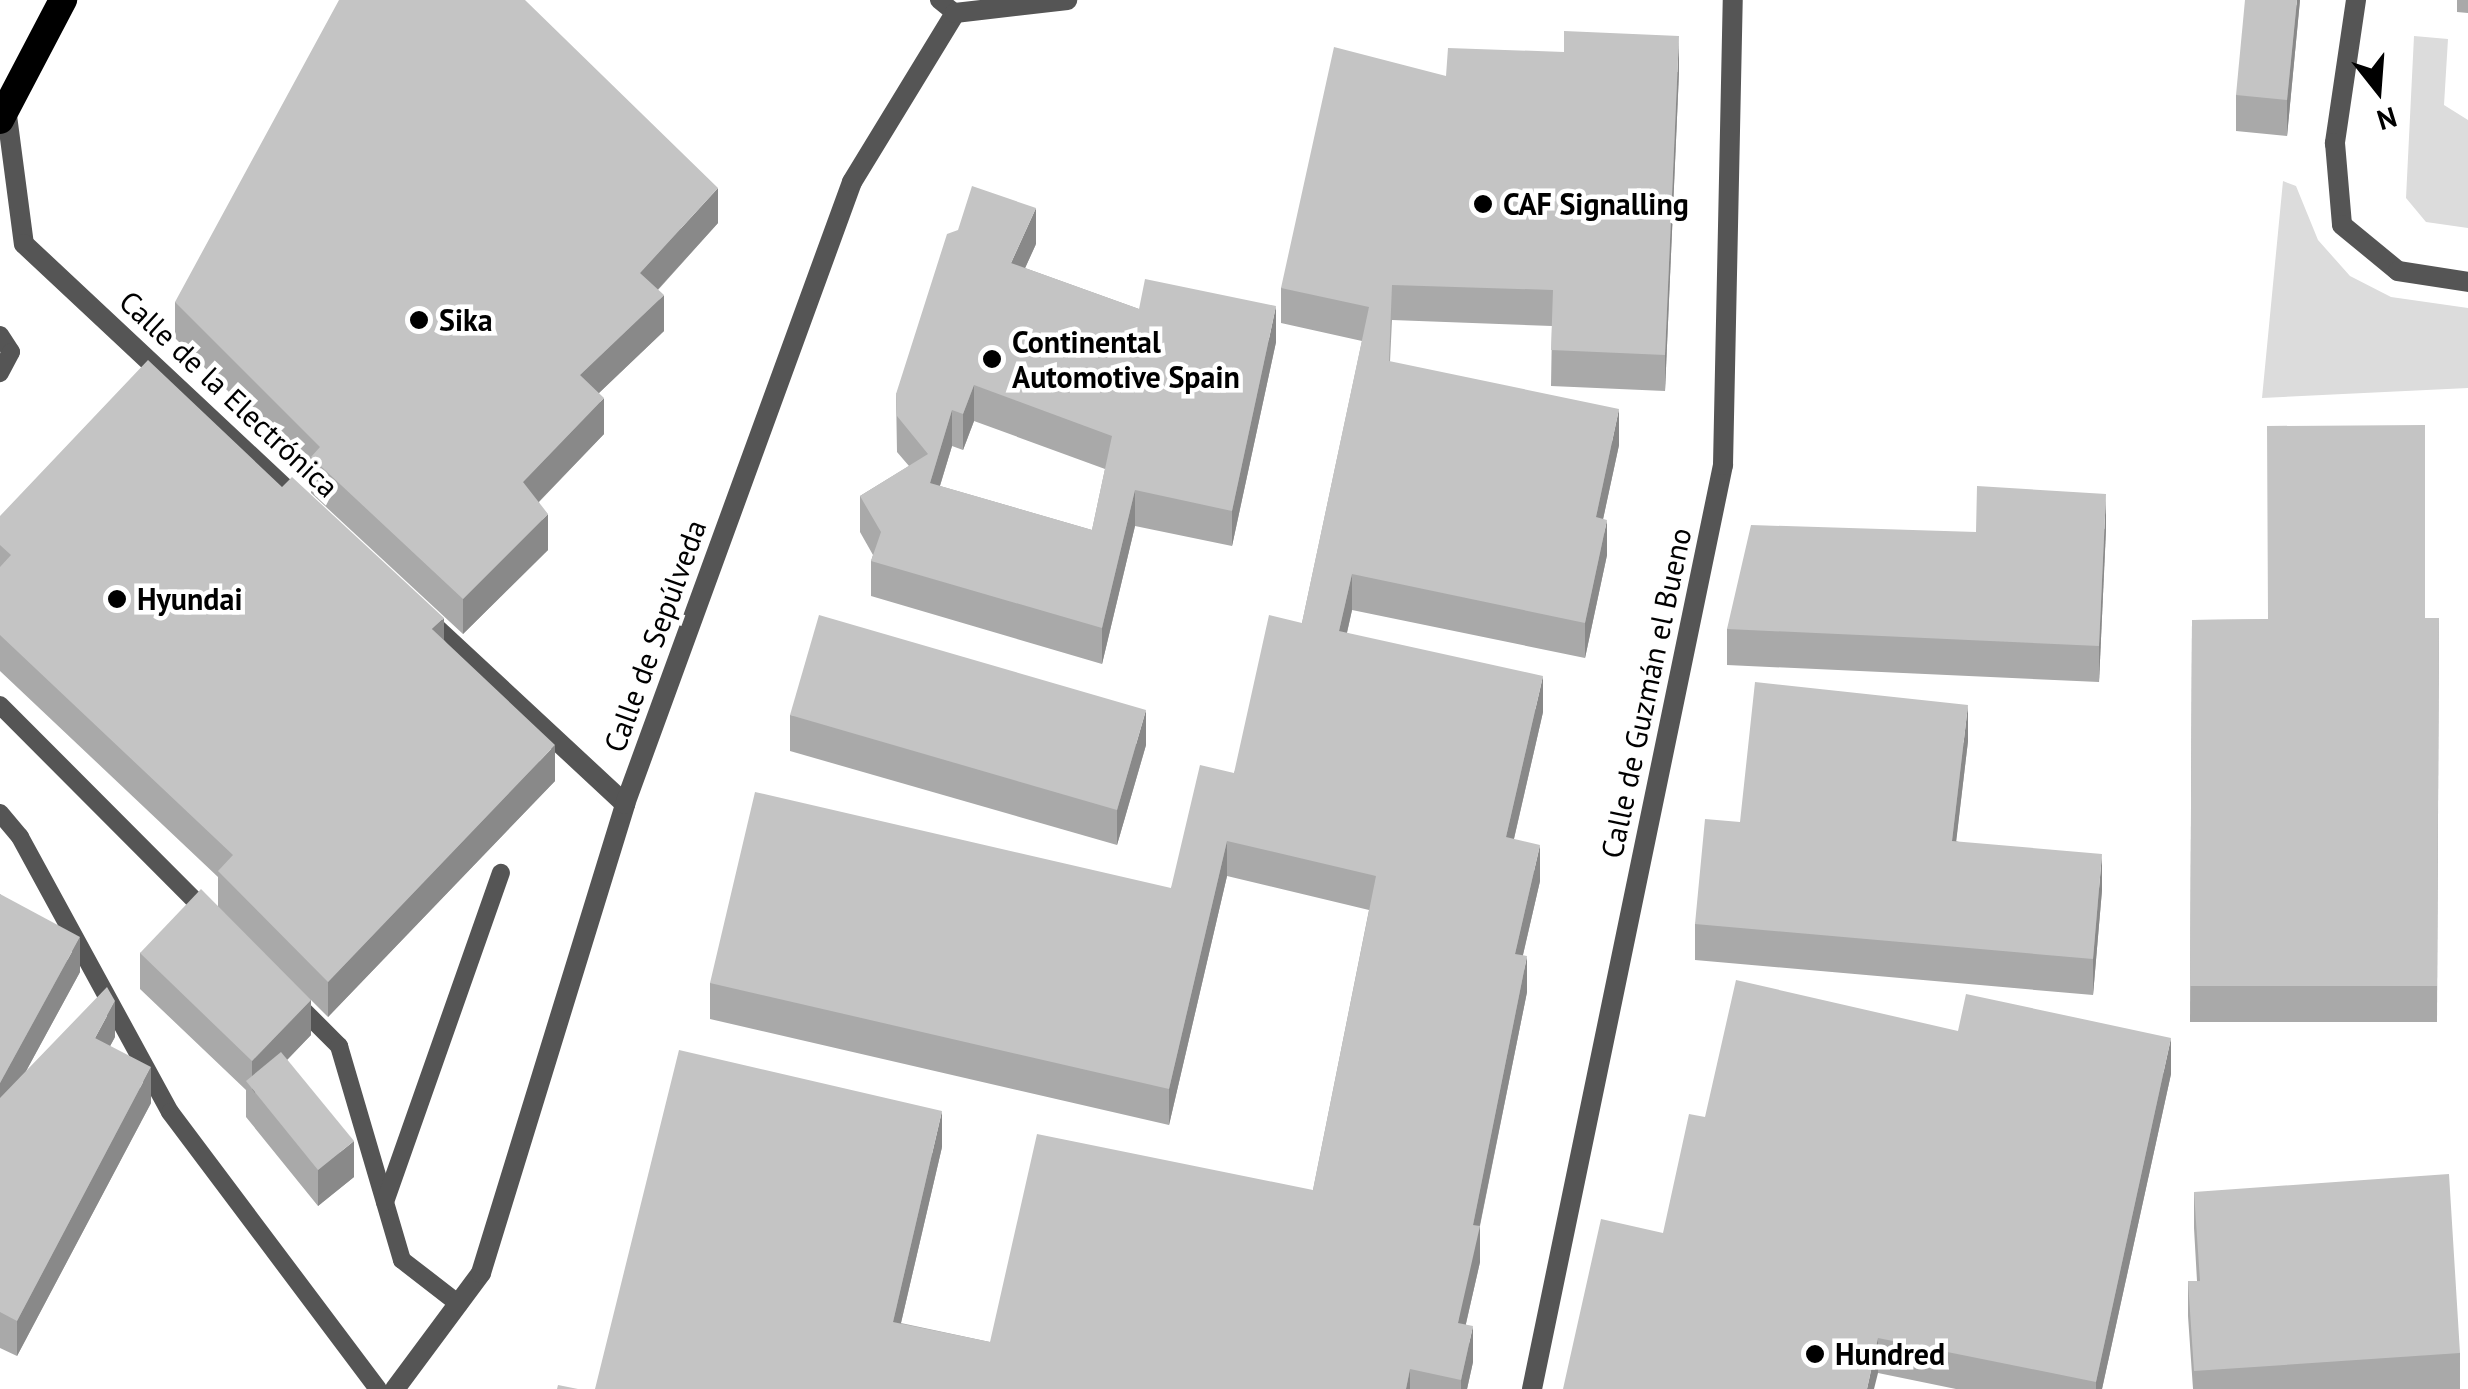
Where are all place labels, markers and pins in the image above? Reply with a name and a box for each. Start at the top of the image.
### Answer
place label: CAF Signalling [1503,186,1689,222]
marker: CAF Signalling [1472,193,1494,215]
place label: Sika [439,302,493,338]
marker: Sika [408,309,430,331]
place label: Continental Automotive Spain [1012,324,1240,394]
marker: Continental Automotive Spain [981,348,1003,370]
place label: Hyundai [137,581,242,617]
marker: Hyundai [106,588,128,610]
place label: Hundred [1835,1336,1945,1372]
marker: Hundred [1804,1343,1826,1365]

